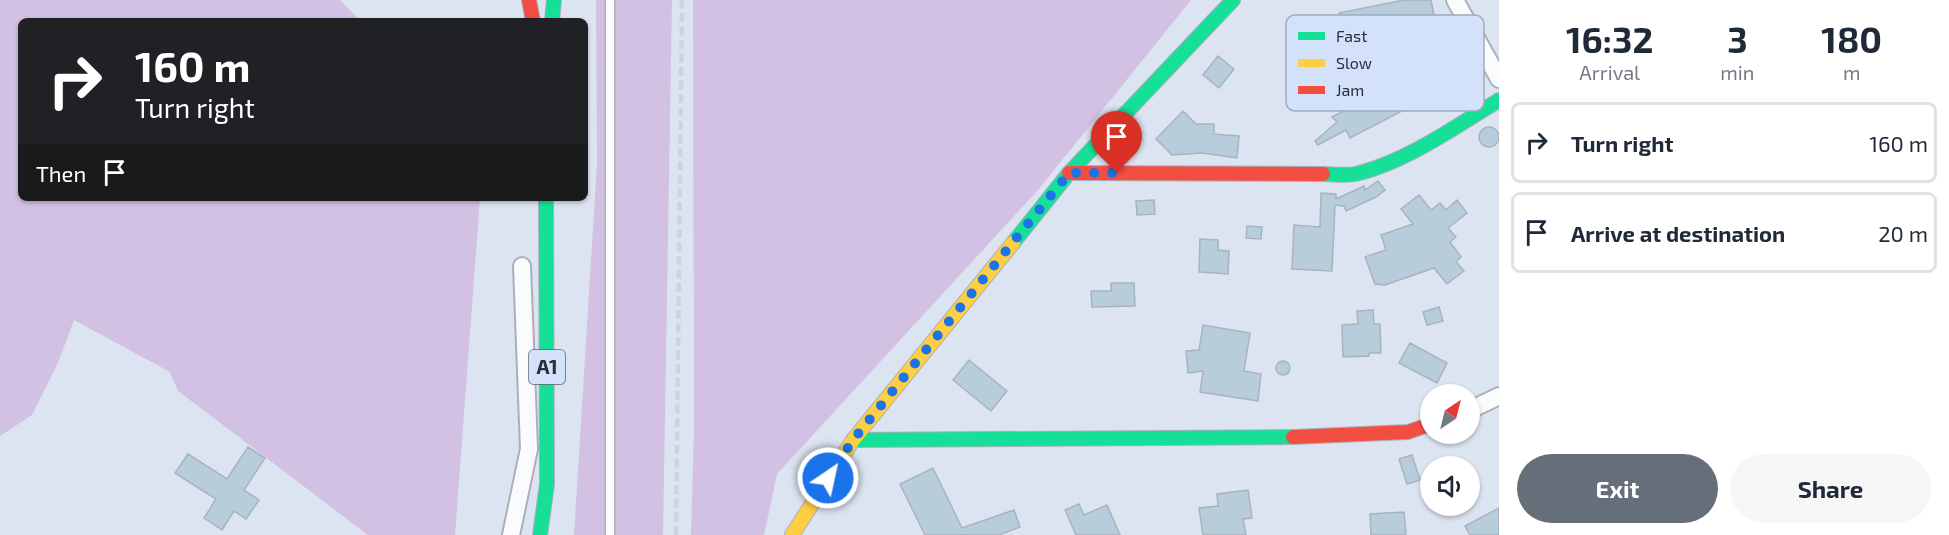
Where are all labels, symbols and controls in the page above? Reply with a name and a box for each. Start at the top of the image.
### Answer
legend [1286,15,1484,111]
text: 16:32 [1566,17,1653,60]
text: 3 [1727,17,1748,60]
text: 180 [1821,17,1882,60]
text: Fast [1336,26,1367,45]
text: 160 m [135,40,251,90]
icon: right [36,42,114,120]
text: Slow [1336,53,1372,72]
text: Arrival [1579,60,1640,84]
text: min [1720,60,1754,84]
text: m [1843,60,1860,84]
text: Jam [1336,80,1364,99]
text: Turn right [135,91,255,123]
pin [1091,111,1142,173]
icon: arrive [1100,120,1133,153]
icon: right [1520,126,1553,159]
text: Turn right [1571,130,1673,156]
text: 160 m [1869,130,1928,156]
icon: arrive [98,156,131,189]
text: Then [36,160,86,186]
icon: arrive [1520,216,1553,249]
text: Arrive at destination [1571,220,1785,246]
text: 20 m [1878,220,1928,246]
road number: A1 [529,350,565,384]
north arrow [1420,384,1480,444]
map controls [1420,384,1480,516]
position arrow [796,446,860,510]
button: Exit [1517,454,1718,523]
button: Share [1730,454,1931,523]
button: sound [1420,456,1480,516]

